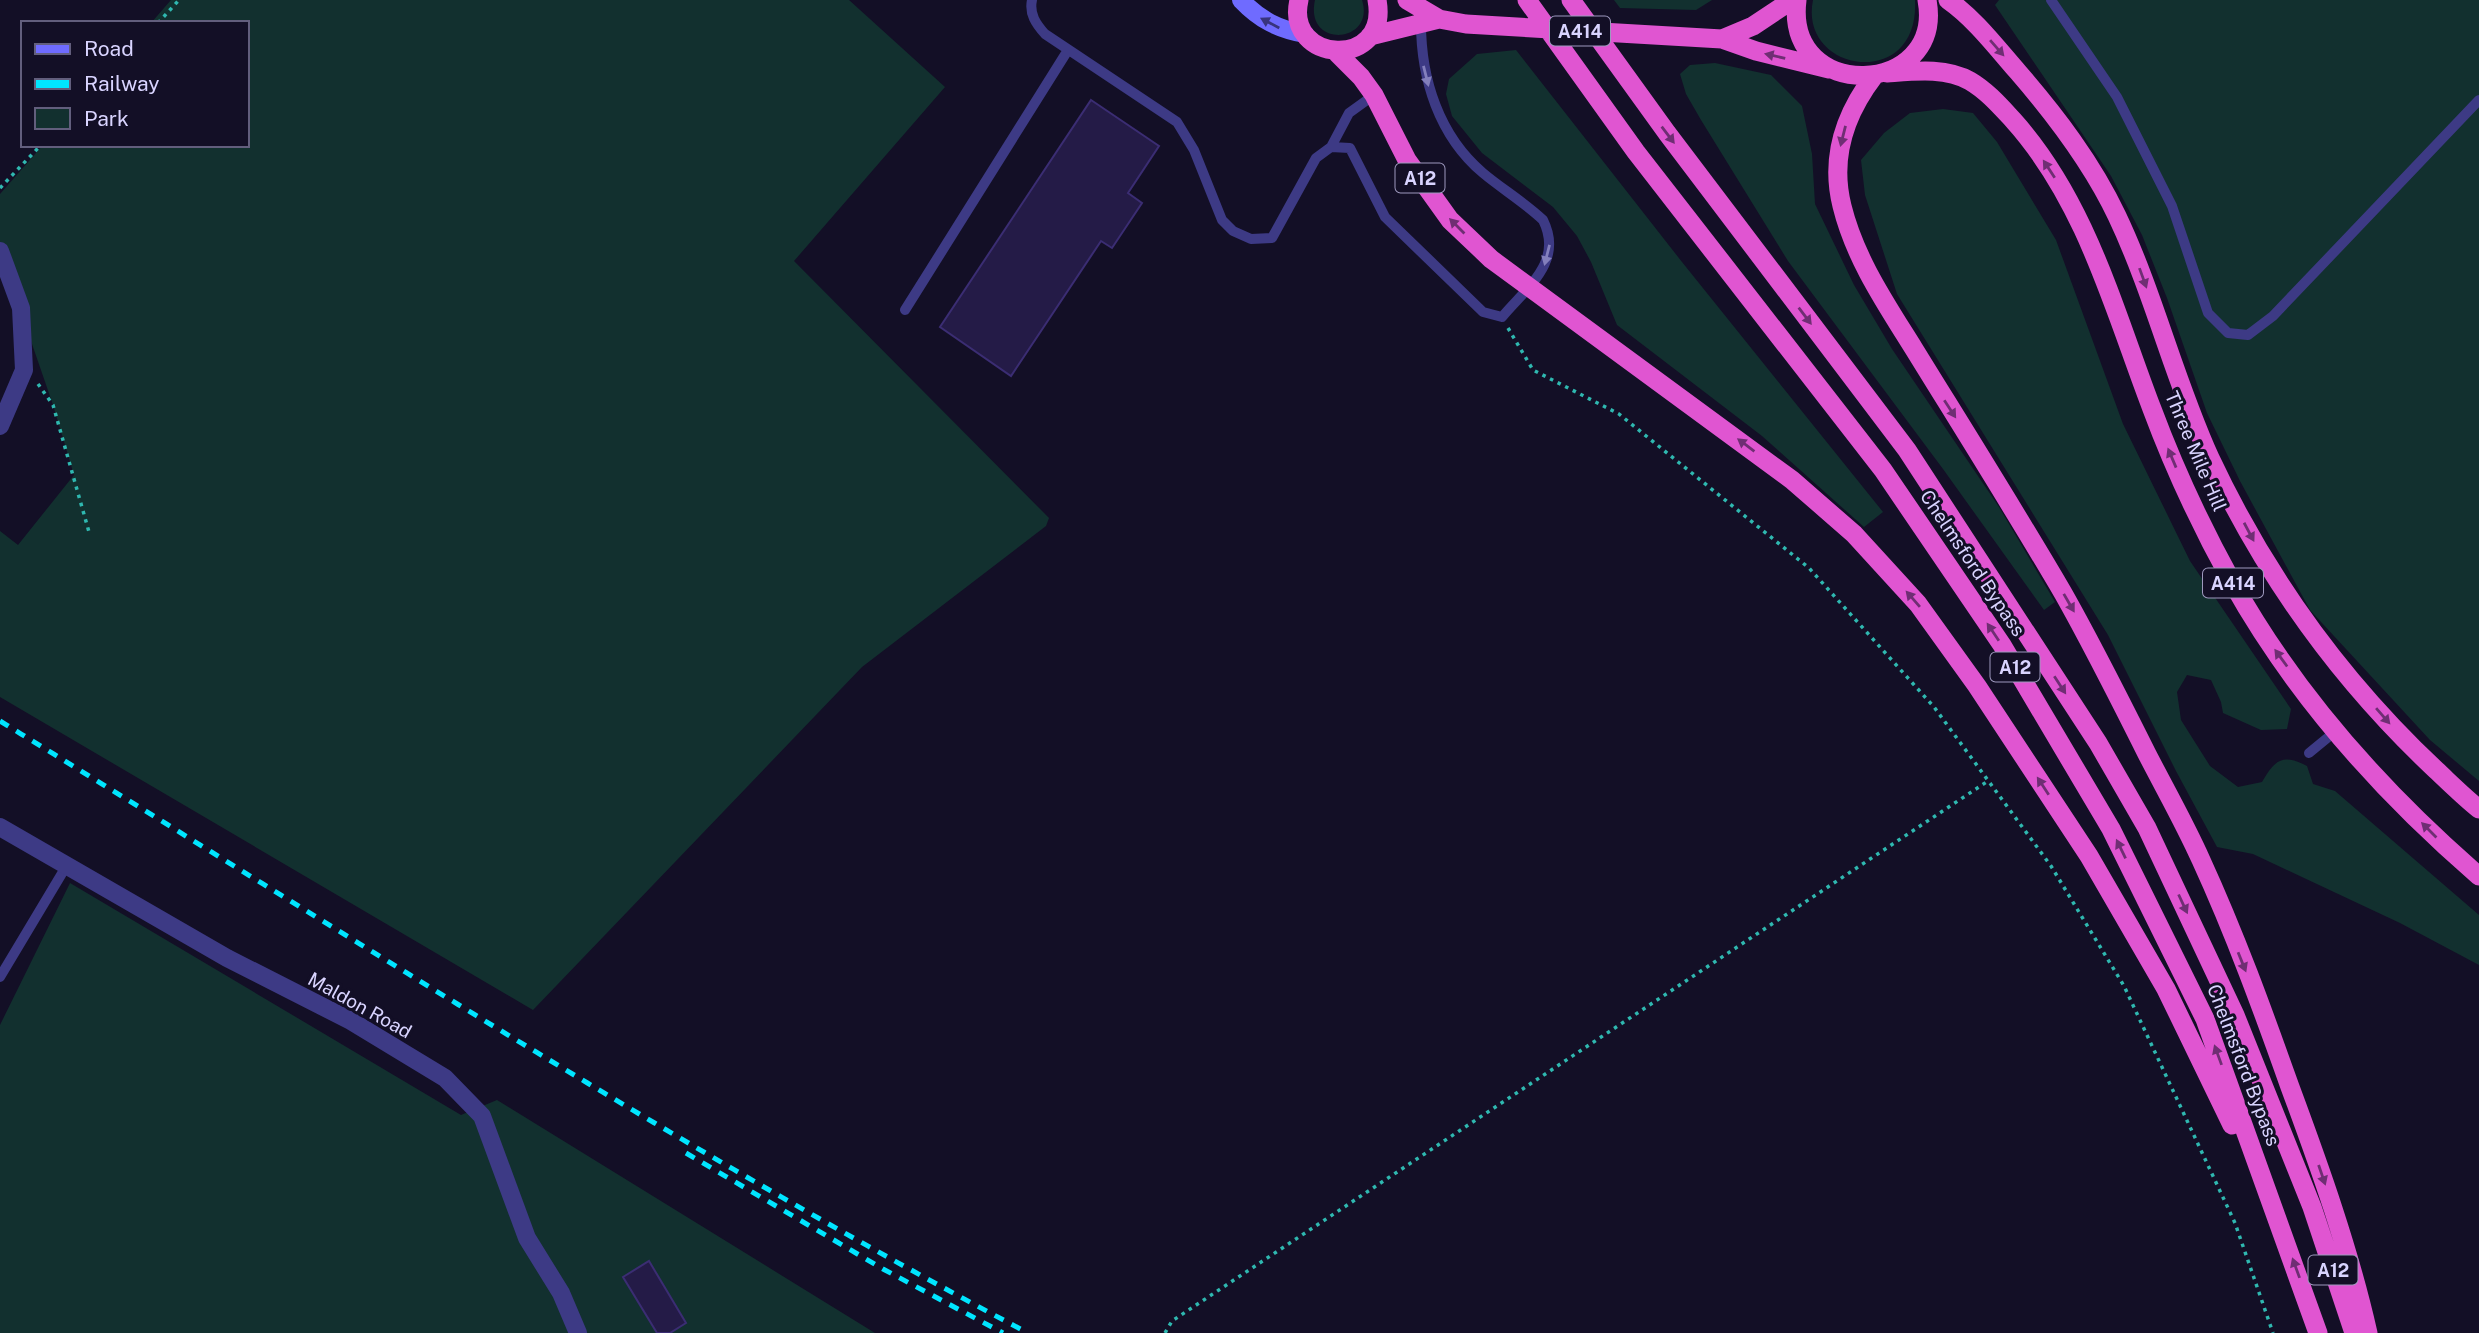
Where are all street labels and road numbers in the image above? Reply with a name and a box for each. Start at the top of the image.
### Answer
road number: A414 [1550,16,1610,46]
road number: A12 [1396,163,1444,192]
street label: Three Mile Hill [2161,388,2231,514]
street label: Chelmsford Bypass [1916,486,2030,640]
road number: A414 [2203,568,2263,598]
road number: A12 [1990,652,2039,682]
street label: Maldon Road [304,967,416,1043]
street label: Chelmsford Bypass [2203,981,2285,1149]
road number: A12 [2308,1255,2358,1284]

